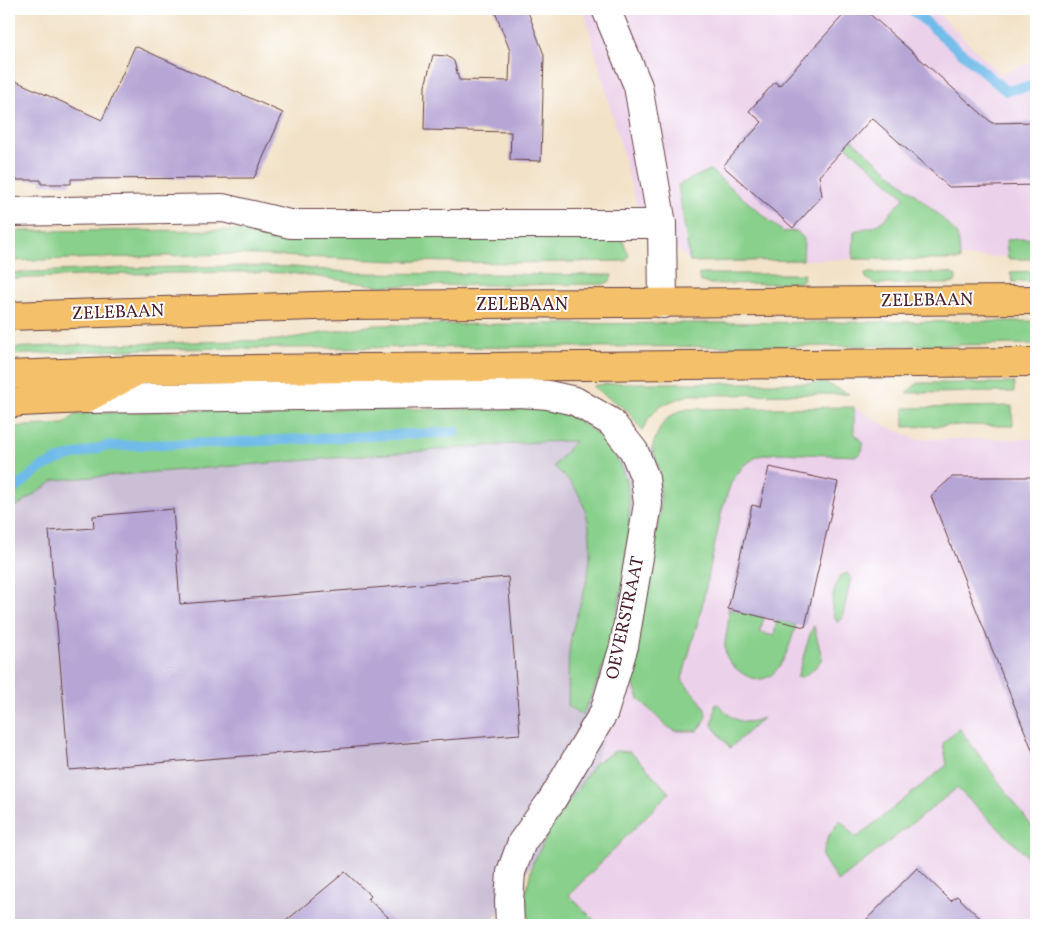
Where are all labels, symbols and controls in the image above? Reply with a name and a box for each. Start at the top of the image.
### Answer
street label: ZELEBAAN [881,288,973,314]
street label: ZELEBAAN [476,293,568,318]
street label: ZELEBAAN [71,299,165,327]
street label: OEVERSTRAAT [601,554,651,682]

